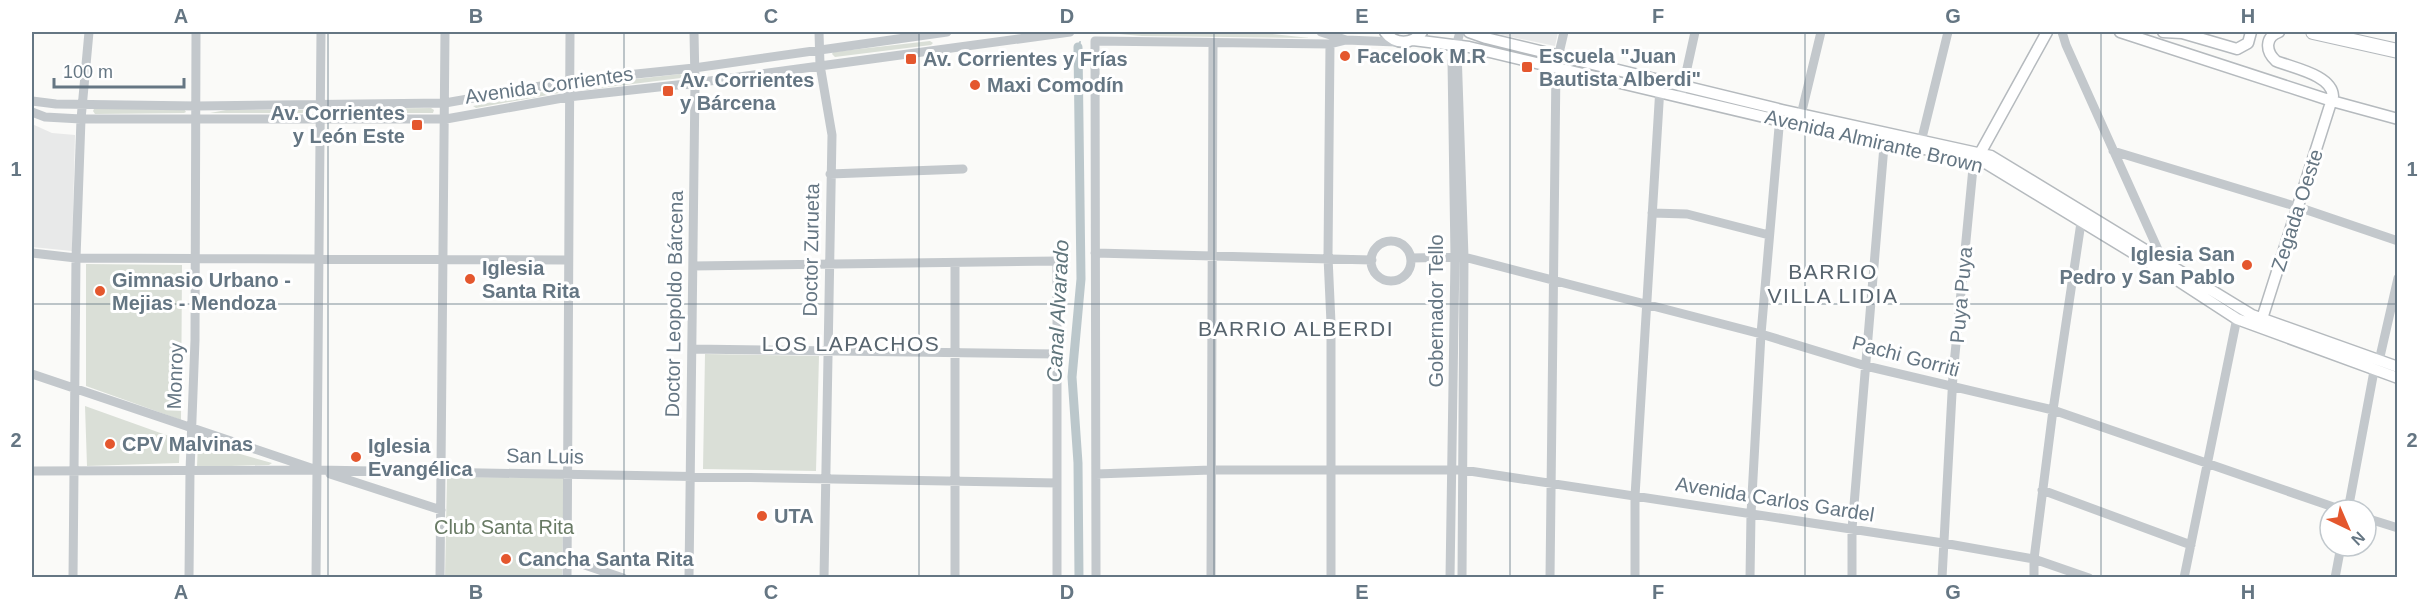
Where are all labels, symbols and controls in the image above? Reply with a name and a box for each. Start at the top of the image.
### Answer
text: A [174,5,188,27]
text: B [469,5,483,27]
text: C [764,5,778,27]
text: D [1060,5,1074,27]
text: E [1355,5,1369,27]
text: F [1652,5,1664,27]
text: G [1945,5,1961,27]
text: H [2241,5,2255,27]
place label: Facelook M.R [1357,45,1486,67]
place label: Escuela "Juan Bautista Alberdi" [1539,45,1701,90]
place label: Av. Corrientes y Frías [923,48,1128,70]
marker: Facelook M.R [1338,49,1352,63]
scale bar [54,51,184,89]
marker: Av. Corrientes y Frías [904,52,918,66]
marker: Escuela "Juan Bautista Alberdi" [1520,60,1534,74]
text: 100 m [63,62,113,82]
street label: Avenida Corrientes [463,62,635,108]
place label: Av. Corrientes y Bárcena [680,69,814,114]
place label: Maxi Comodín [987,74,1124,96]
marker: Maxi Comodín [968,78,982,92]
marker: Av. Corrientes y Bárcena [661,84,675,98]
place label: Av. Corrientes y León Este [271,102,405,147]
street label: Avenida Almirante Brown [1763,105,1985,177]
marker: Av. Corrientes y León Este [410,118,424,132]
street label: Zegada Oeste [2267,146,2327,274]
text: 1 [10,158,22,180]
text: 1 [2406,158,2418,180]
street label: Doctor Zurueta [799,182,823,317]
street label: Doctor Leopoldo Bárcena [661,190,687,418]
street label: Gobernador Tello [1425,234,1447,388]
water label: Canal Alvarado [1042,239,1073,383]
place label: Iglesia San Pedro y San Pablo [2059,243,2235,288]
street label: Puya Puya [1946,245,1976,344]
place label: Iglesia Santa Rita [482,257,581,302]
marker: Iglesia San Pedro y San Pablo [2240,258,2254,272]
district label: BARRIO VILLA LIDIA [1768,260,1898,307]
place label: Gimnasio Urbano - Mejias - Mendoza [112,269,291,314]
marker: Iglesia Santa Rita [463,272,477,286]
marker: Gimnasio Urbano - Mejias - Mendoza [93,284,107,298]
district label: BARRIO ALBERDI [1198,317,1394,340]
street label: Pachi Gorriti [1850,331,1962,381]
district label: LOS LAPACHOS [762,332,940,355]
street label: Monroy [163,342,187,410]
text: 2 [10,429,22,451]
text: 2 [2406,429,2418,451]
place label: CPV Malvinas [122,433,253,455]
place label: Iglesia Evangélica [368,435,473,480]
marker: CPV Malvinas [103,437,117,451]
street label: San Luis [506,444,584,468]
marker: Iglesia Evangélica [349,450,363,464]
street label: Avenida Carlos Gardel [1674,472,1876,526]
north arrow [2318,498,2378,558]
place label: UTA [774,505,814,527]
marker: UTA [755,509,769,523]
park label: Club Santa Rita [434,516,575,538]
text: N [2348,528,2368,549]
place label: Cancha Santa Rita [518,548,694,570]
marker: Cancha Santa Rita [499,552,513,566]
text: A [174,581,188,603]
text: B [469,581,483,603]
text: C [764,581,778,603]
text: D [1060,581,1074,603]
text: E [1355,581,1369,603]
text: F [1652,581,1664,603]
text: G [1945,581,1961,603]
text: H [2241,581,2255,603]

